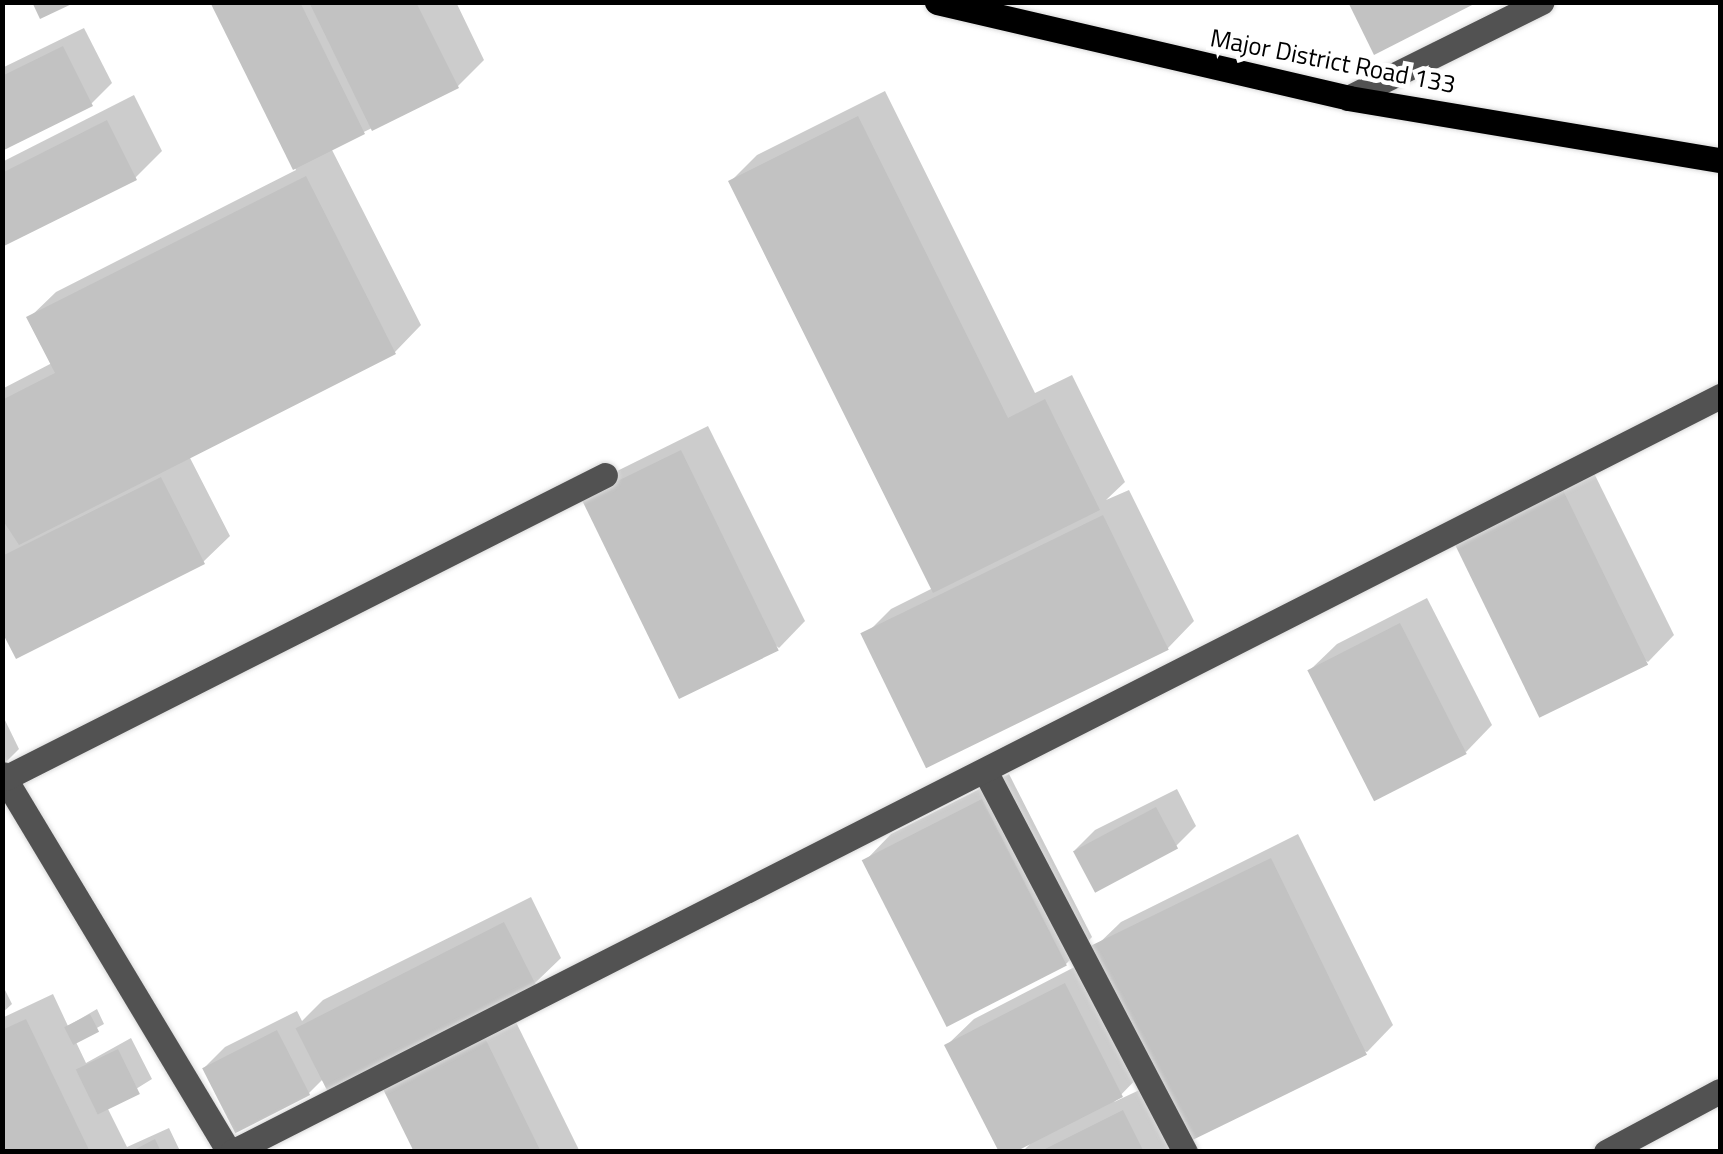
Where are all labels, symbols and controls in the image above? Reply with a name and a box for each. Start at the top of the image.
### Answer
street label: Major District Road 133 [1208,22,1458,100]

